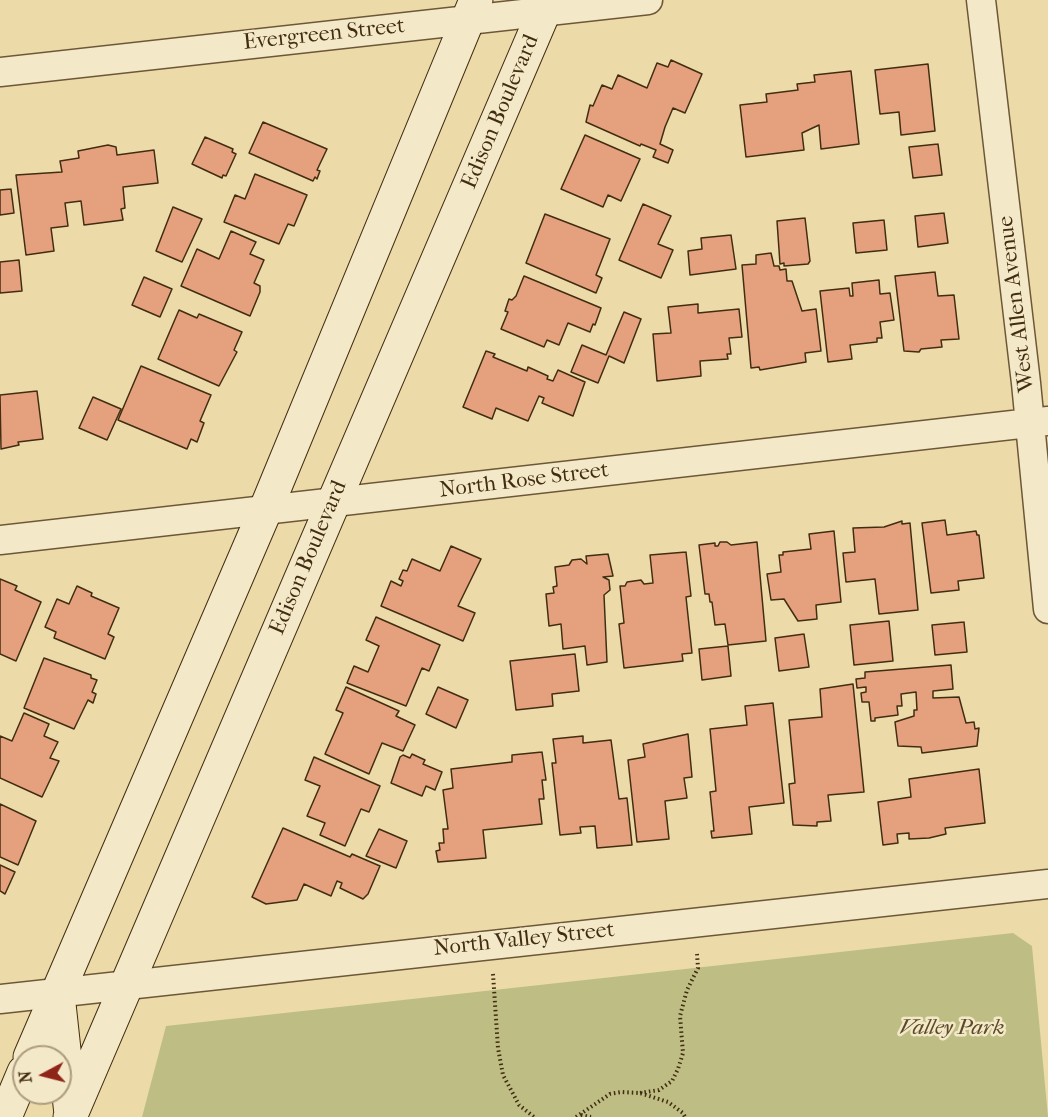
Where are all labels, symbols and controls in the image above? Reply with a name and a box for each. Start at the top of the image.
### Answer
street label: Evergreen Street [242,13,406,57]
street label: Edison Boulevard [457,31,545,193]
street label: West Allen Avenue [993,214,1041,394]
street label: North Rose Street [438,458,610,504]
street label: Edison Boulevard [265,477,353,639]
street label: North Valley Street [432,917,616,963]
park label: Valley Park [900,1016,1004,1042]
north arrow [12,1045,72,1105]
text: N [15,1070,36,1084]

